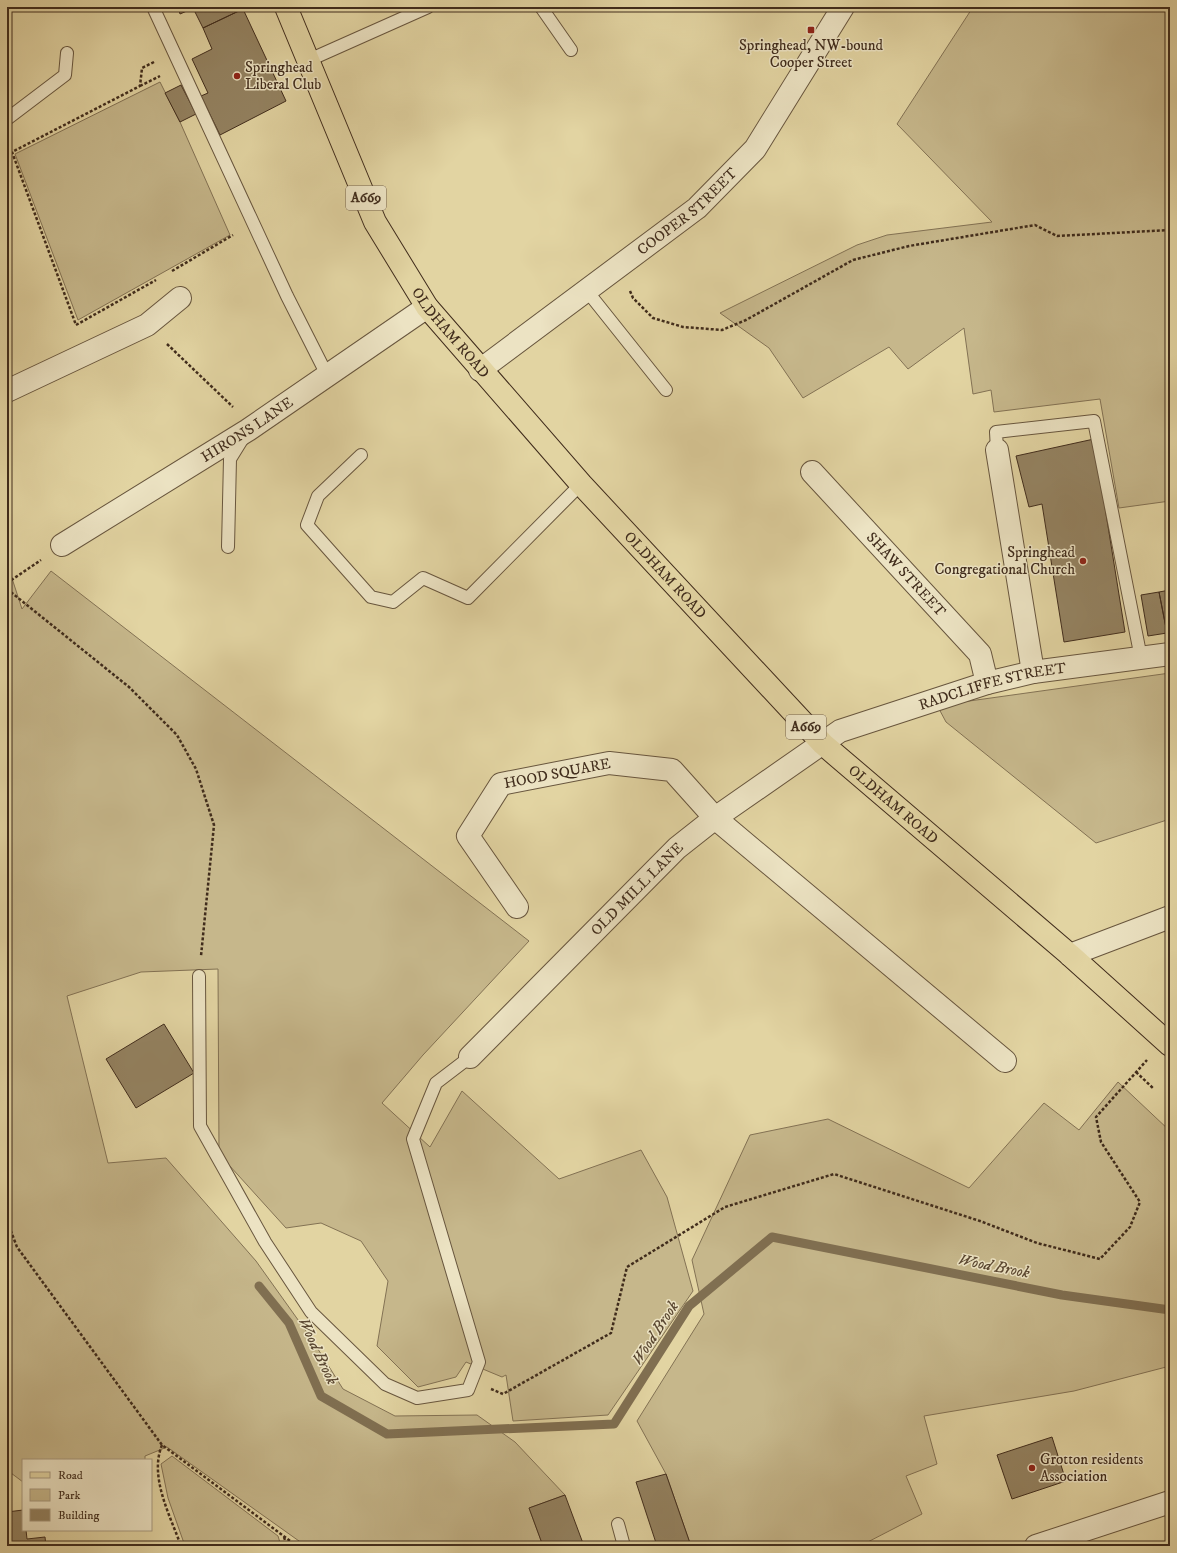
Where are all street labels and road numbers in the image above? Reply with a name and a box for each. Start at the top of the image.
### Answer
street label: COOPER STREET [633,163,741,259]
road number: A669 [346,186,386,210]
street label: OLDHAM ROAD [408,284,494,382]
street label: HIRONS LANE [197,392,297,466]
street label: OLDHAM ROAD [620,527,711,622]
street label: SHAW STREET [863,528,950,621]
street label: RADCLIFFE STREET [916,658,1068,714]
road number: A669 [786,715,826,739]
street label: HOOD SQUARE [502,753,612,793]
street label: OLDHAM ROAD [845,761,943,848]
street label: OLD MILL LANE [586,838,687,939]

